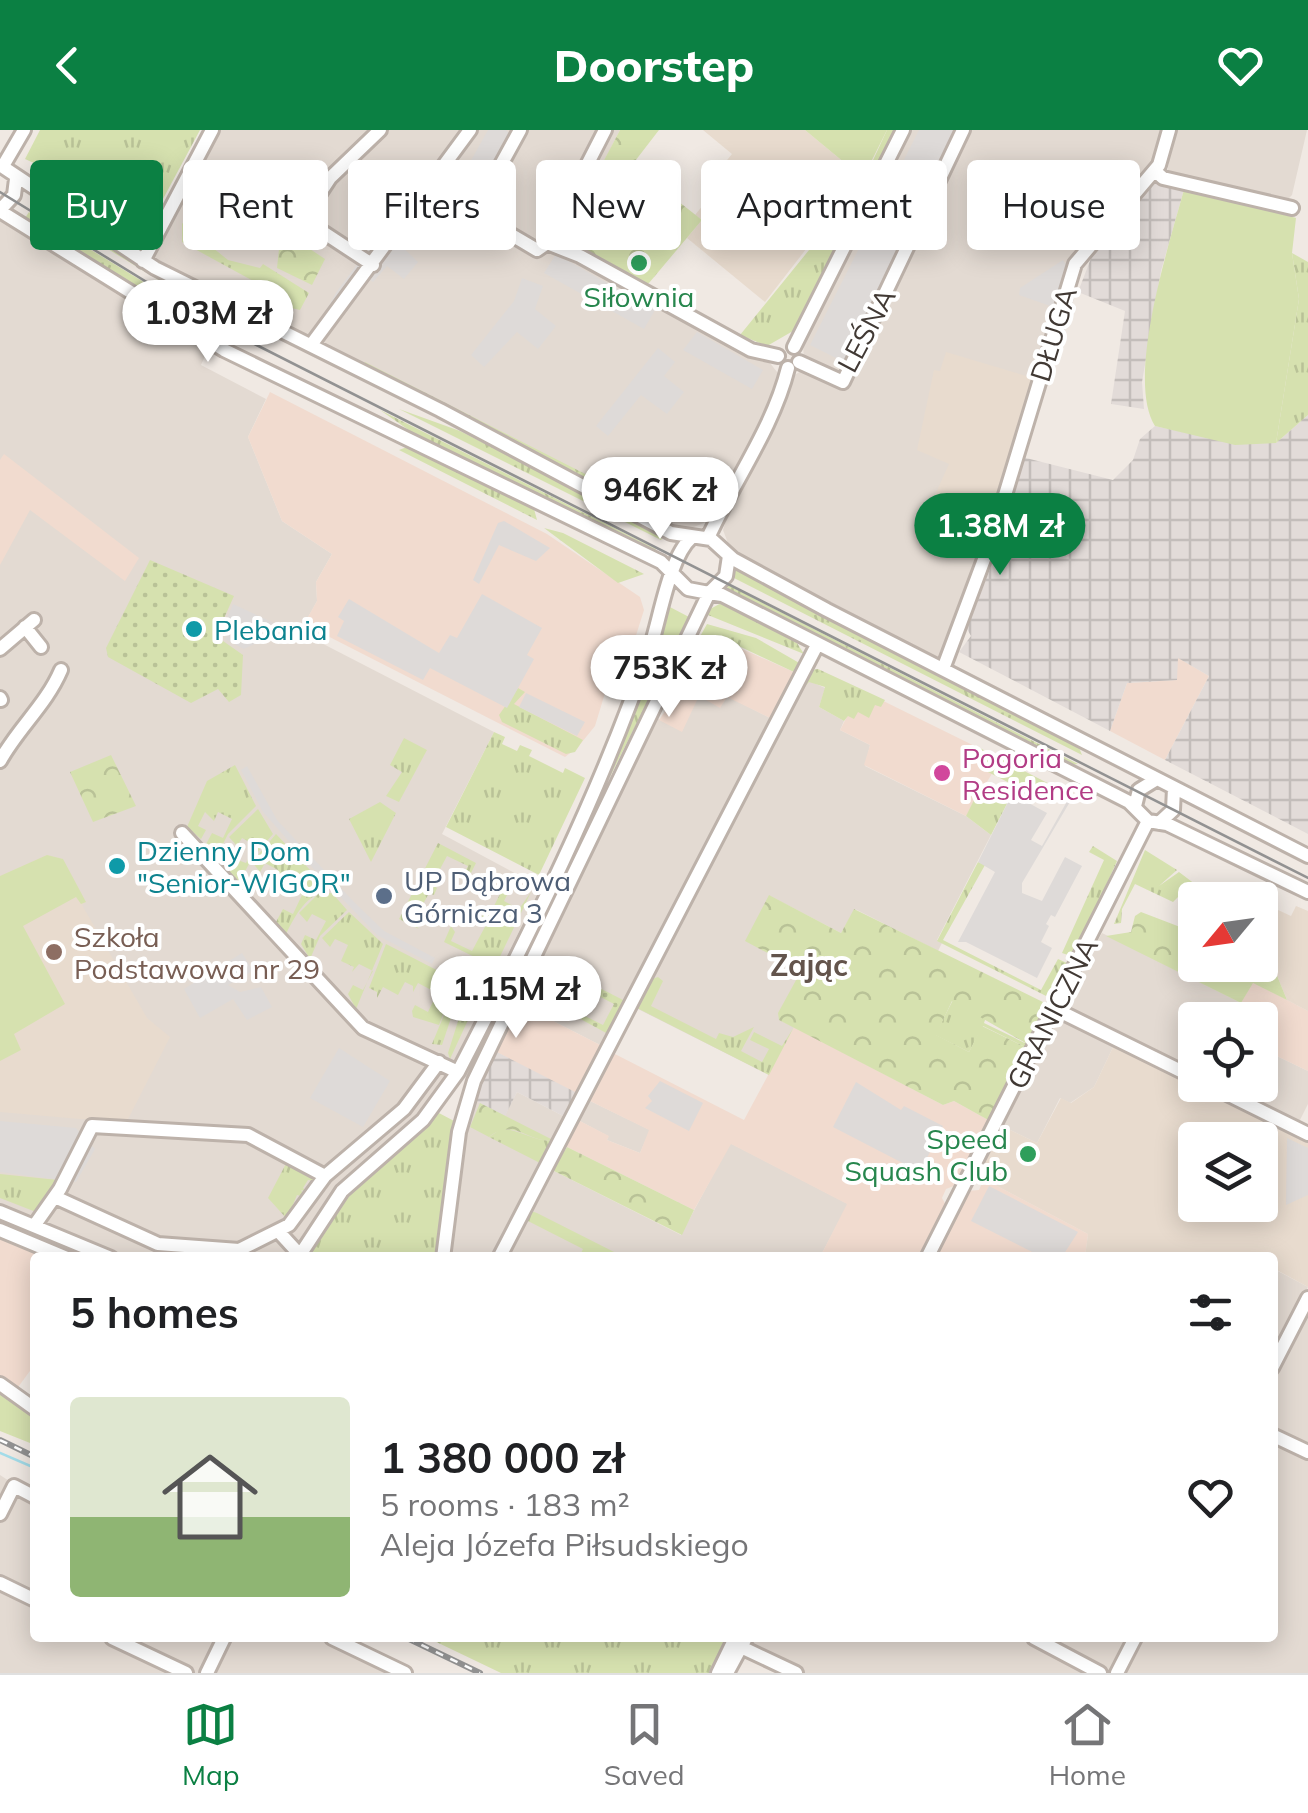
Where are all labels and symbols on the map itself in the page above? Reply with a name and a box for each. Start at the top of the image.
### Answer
marker: Siłownia [628,252,650,274]
place label: Siłownia [584,279,694,314]
pin: 1.03M zł [105,280,311,365]
street label: LEŚNA [829,282,903,378]
street label: DŁUGA [1022,282,1084,385]
pin: 946K zł [568,457,752,542]
pin: 1.38M zł [897,493,1103,578]
place label: Plebania [214,612,328,647]
marker: Plebania [183,618,205,640]
pin: 753K zł [577,635,761,720]
place label: Pogoria Residence [962,740,1094,807]
marker: Pogoria Residence [931,762,953,784]
place label: Dzienny Dom "Senior-WIGOR" [137,833,351,900]
marker: Dzienny Dom "Senior-WIGOR" [106,855,128,877]
place label: UP Dąbrowa Górnicza 3 [404,863,571,930]
north arrow [1178,882,1278,982]
marker: UP Dąbrowa Górnicza 3 [373,885,395,907]
place label: Szkoła Podstawowa nr 29 [74,919,320,986]
street label: GRANICZNA [999,931,1105,1095]
marker: Szkoła Podstawowa nr 29 [43,941,65,963]
district label: Zając [770,946,848,984]
pin: 1.15M zł [413,956,619,1041]
place label: Speed Squash Club [844,1121,1008,1188]
marker: Speed Squash Club [1017,1143,1039,1165]

